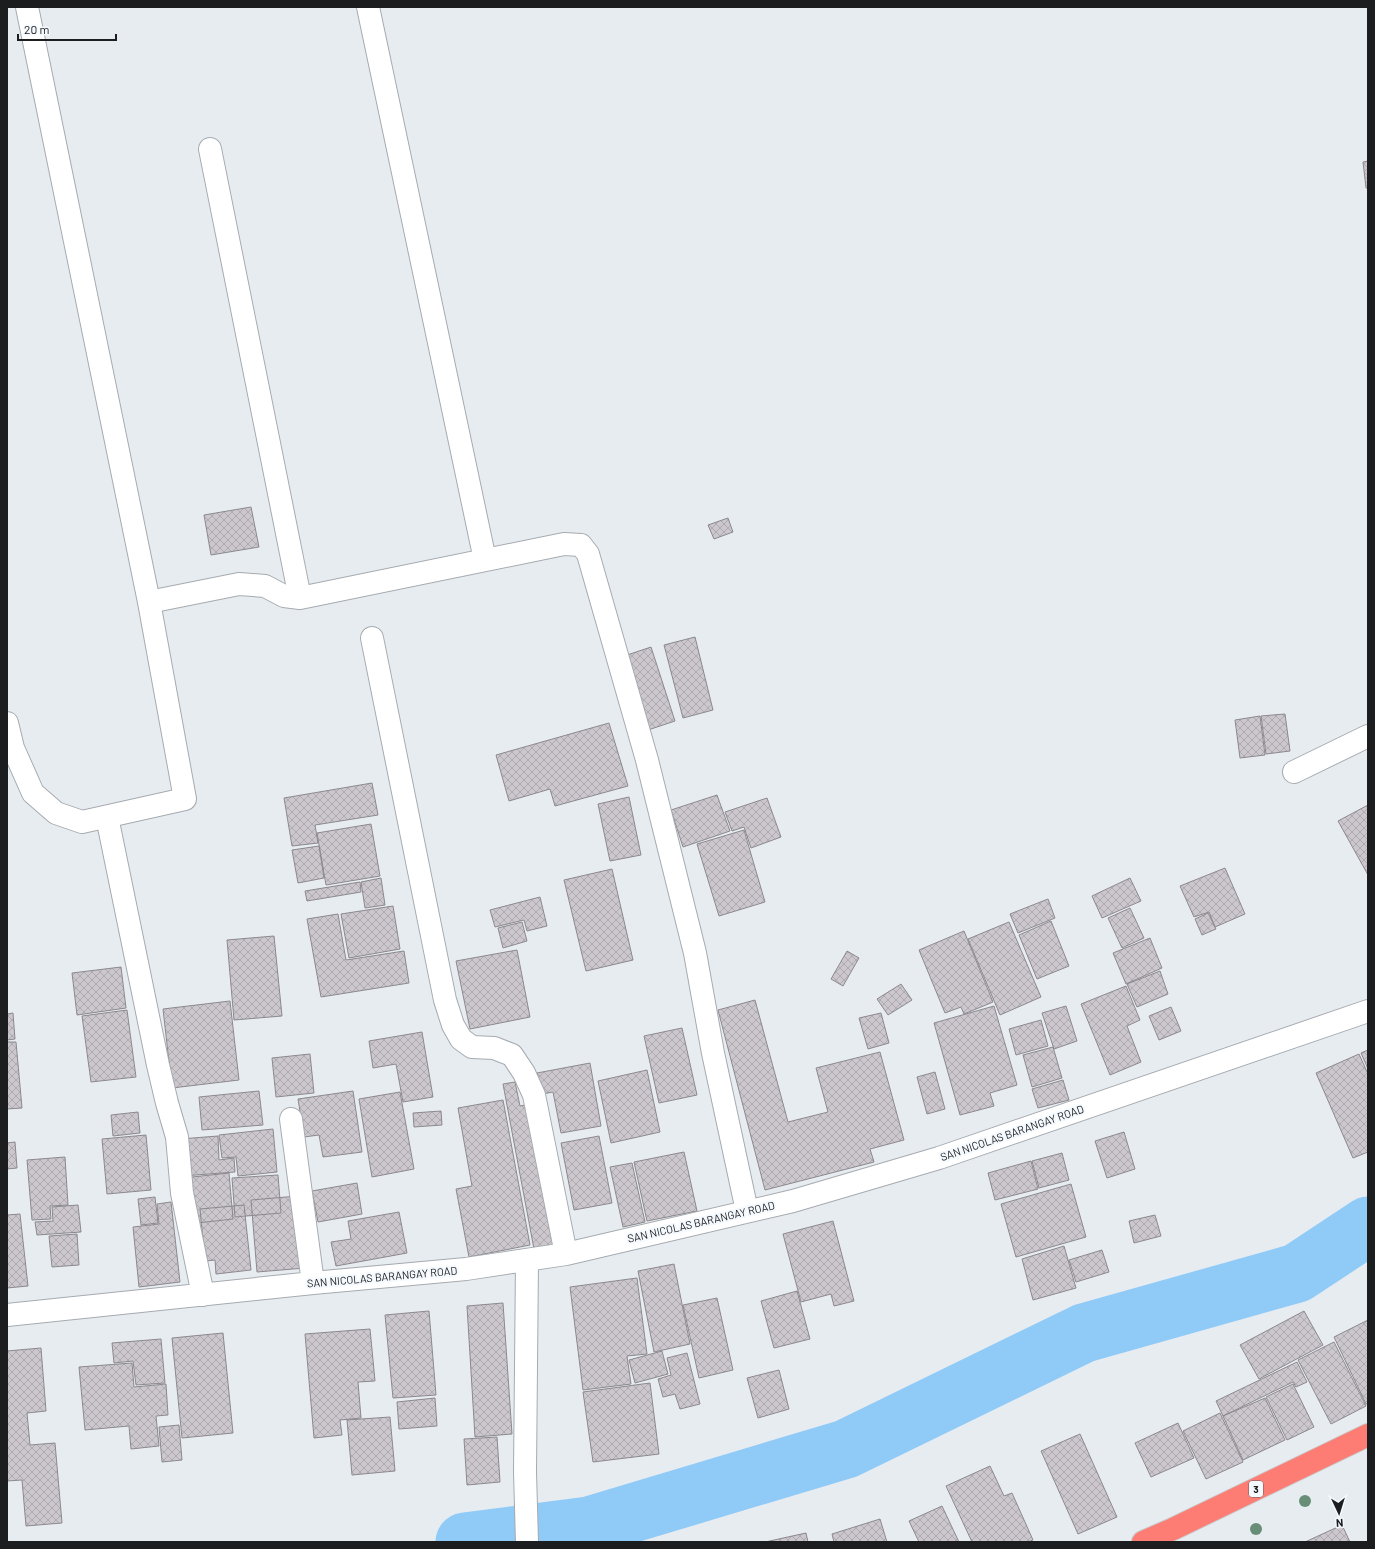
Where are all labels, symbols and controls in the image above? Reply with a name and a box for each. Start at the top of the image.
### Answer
scale bar [18,16,116,42]
text: 20 m [24,22,50,36]
street label: SAN NICOLAS BARANGAY ROAD [938,1102,1085,1163]
street label: SAN NICOLAS BARANGAY ROAD [626,1198,776,1245]
street label: SAN NICOLAS BARANGAY ROAD [306,1263,458,1290]
road number: 3 [1249,1481,1263,1497]
north arrow [1319,1493,1359,1533]
text: N [1336,1517,1344,1530]

